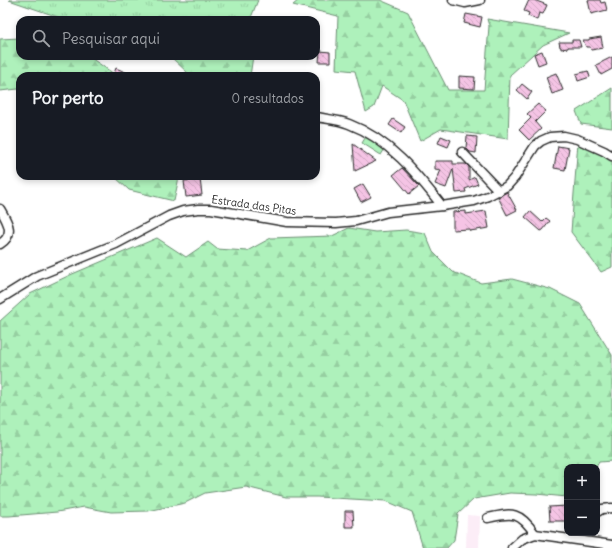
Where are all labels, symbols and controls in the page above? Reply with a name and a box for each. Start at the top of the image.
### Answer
search box [16,16,320,60]
icon: search [30,27,52,49]
text: Pesquisar aqui [62,29,160,48]
text: Por perto [32,87,103,109]
text: 0 resultados [231,90,304,107]
street label: Estrada das Pitas [211,192,297,218]
map controls [564,464,600,536]
button: + [564,464,600,500]
button: − [564,500,600,536]

